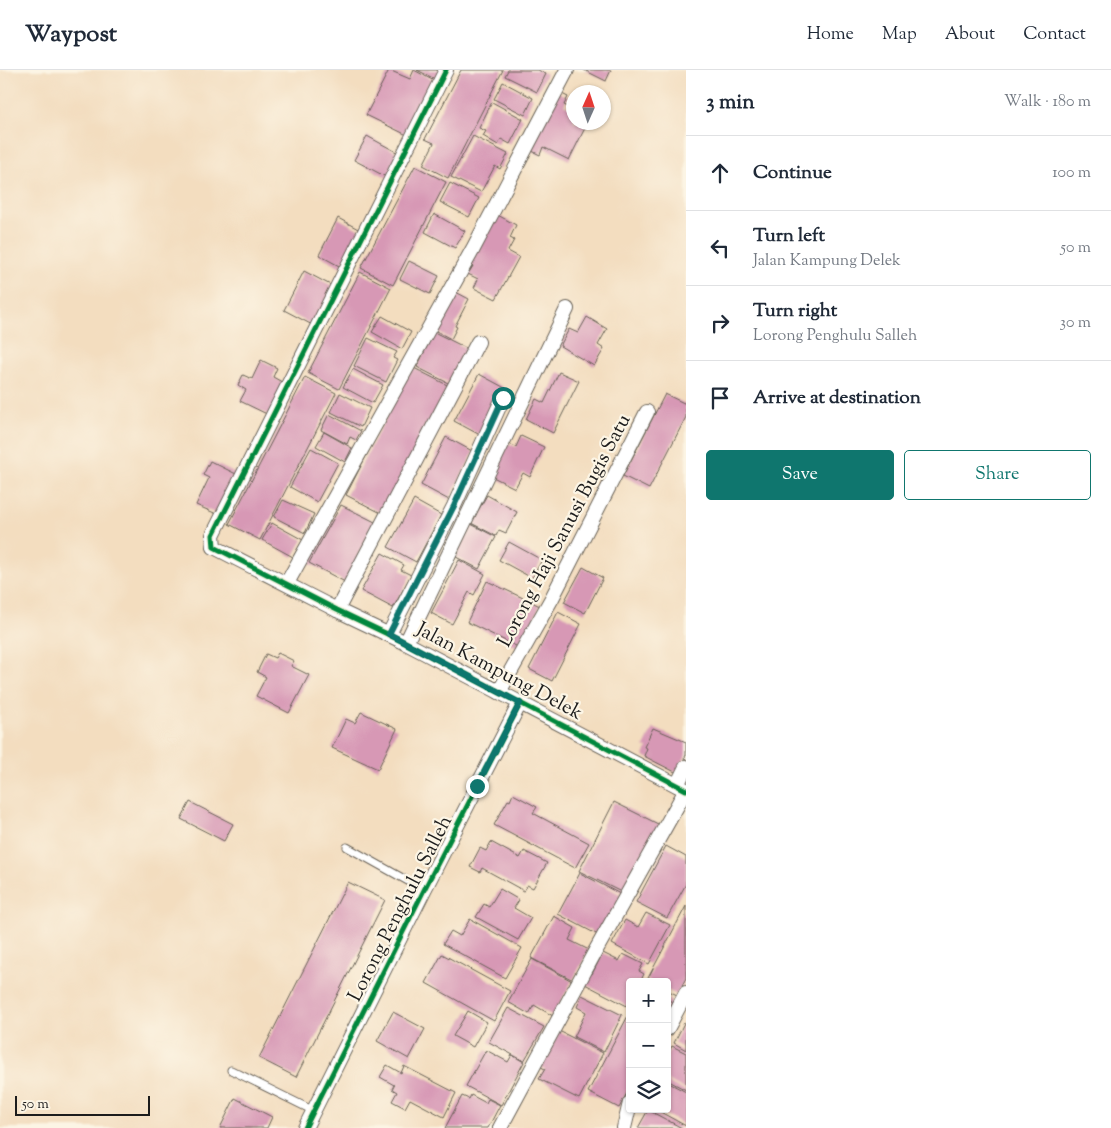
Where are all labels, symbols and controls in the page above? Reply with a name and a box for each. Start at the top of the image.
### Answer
text: Waypost [25,18,117,52]
text: Home [807,22,854,48]
text: Map [882,22,917,48]
text: About [945,22,995,48]
text: Contact [1023,22,1086,48]
north arrow [566,85,611,130]
text: 3 min [706,88,755,118]
text: Walk · 180 m [1004,91,1091,114]
icon: ahead [706,159,734,187]
text: Continue [753,160,832,187]
text: 100 m [1052,162,1091,185]
text: Turn left [753,223,825,250]
icon: left [706,234,734,262]
text: 50 m [1060,237,1091,260]
text: Jalan Kampung Delek [753,250,901,273]
text: Turn right [753,298,837,325]
icon: right [706,309,734,337]
text: 30 m [1060,312,1091,335]
text: Lorong Penghulu Salleh [753,325,917,348]
icon: arrive [706,384,734,412]
text: Arrive at destination [753,385,921,412]
route start [492,387,515,410]
street label: Lorong Haji Sanusi Bugis Satu [491,409,639,653]
button: Save [706,450,894,500]
button: Share [904,450,1091,500]
street label: Jalan Kampung Delek [410,616,587,728]
route end [466,775,489,798]
street label: Lorong Penghulu Salleh [342,811,461,1007]
map controls [626,978,671,1113]
button: + [626,978,671,1023]
button: − [626,1023,671,1068]
button: layers [626,1068,671,1113]
scale bar [15,1093,150,1116]
text: 50 m [22,1095,49,1115]

